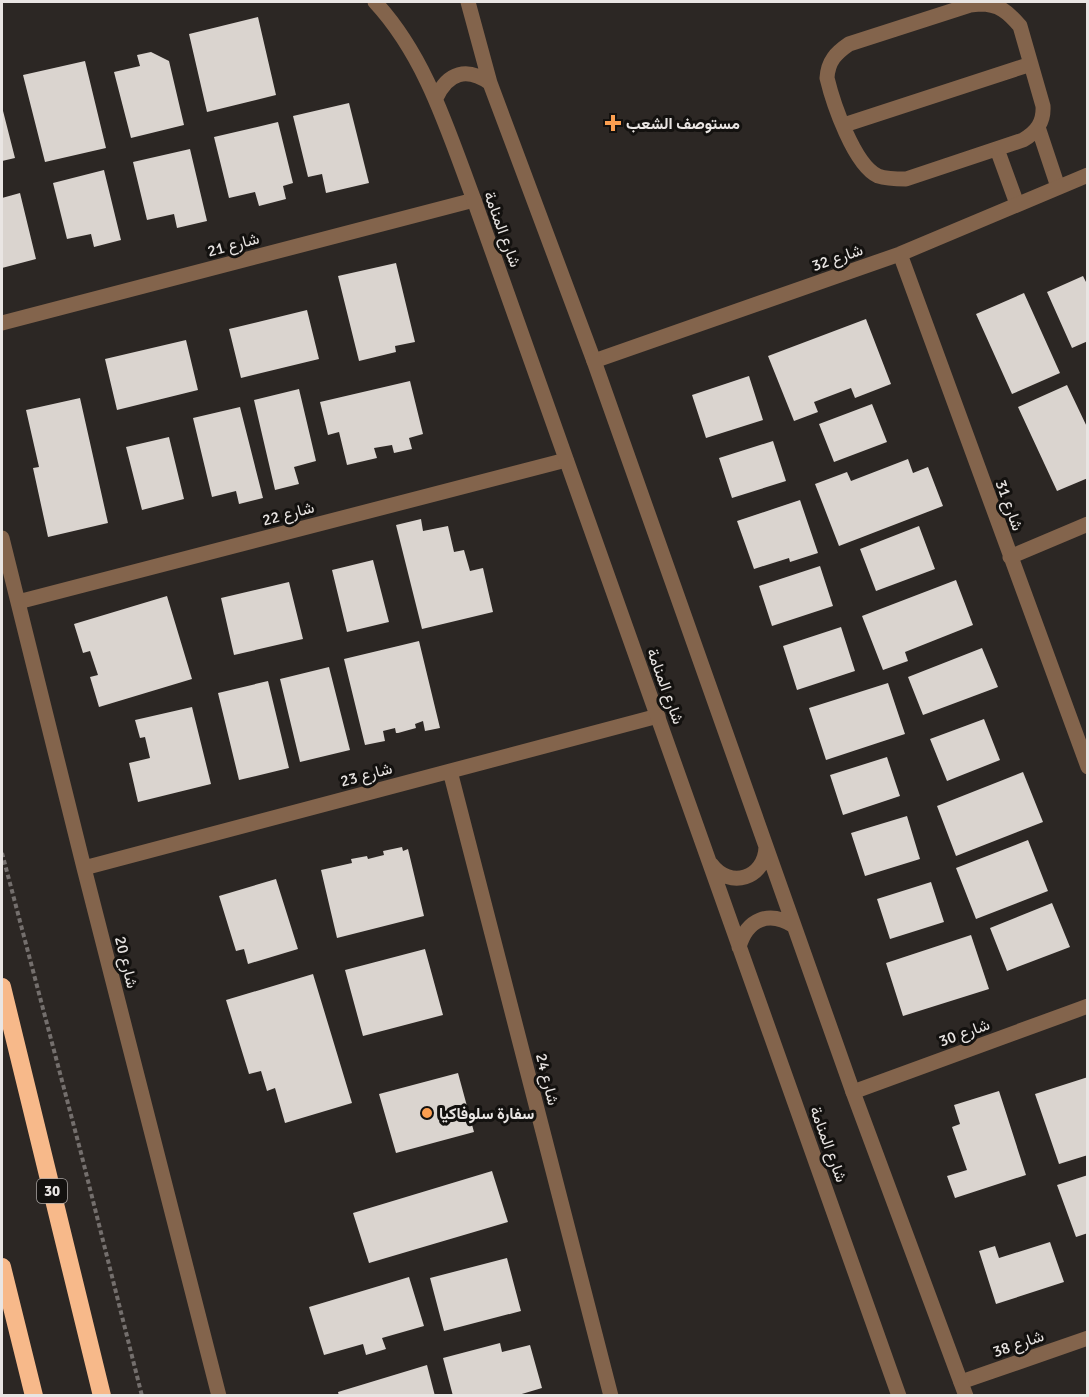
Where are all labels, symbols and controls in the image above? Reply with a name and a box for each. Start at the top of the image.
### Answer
marker: مستوصف الشعب [604,114,622,132]
place label: مستوصف الشعب [626,114,740,134]
street label: شارع المنامة [478,189,525,271]
street label: شارع 21 [205,228,262,262]
street label: شارع 32 [809,240,866,277]
street label: شارع 31 [990,477,1028,534]
street label: شارع 22 [260,497,317,531]
street label: شارع المنامة [641,646,688,728]
street label: شارع 23 [338,758,395,792]
street label: شارع 20 [109,934,142,991]
street label: شارع 30 [936,1014,993,1052]
street label: شارع 24 [530,1051,563,1108]
place label: سفارة سلوفاكيا [439,1104,535,1124]
street label: شارع المنامة [804,1104,851,1186]
marker: سفارة سلوفاكيا [420,1106,434,1120]
road number: 30 [37,1179,67,1203]
street label: شارع 38 [990,1326,1047,1363]

